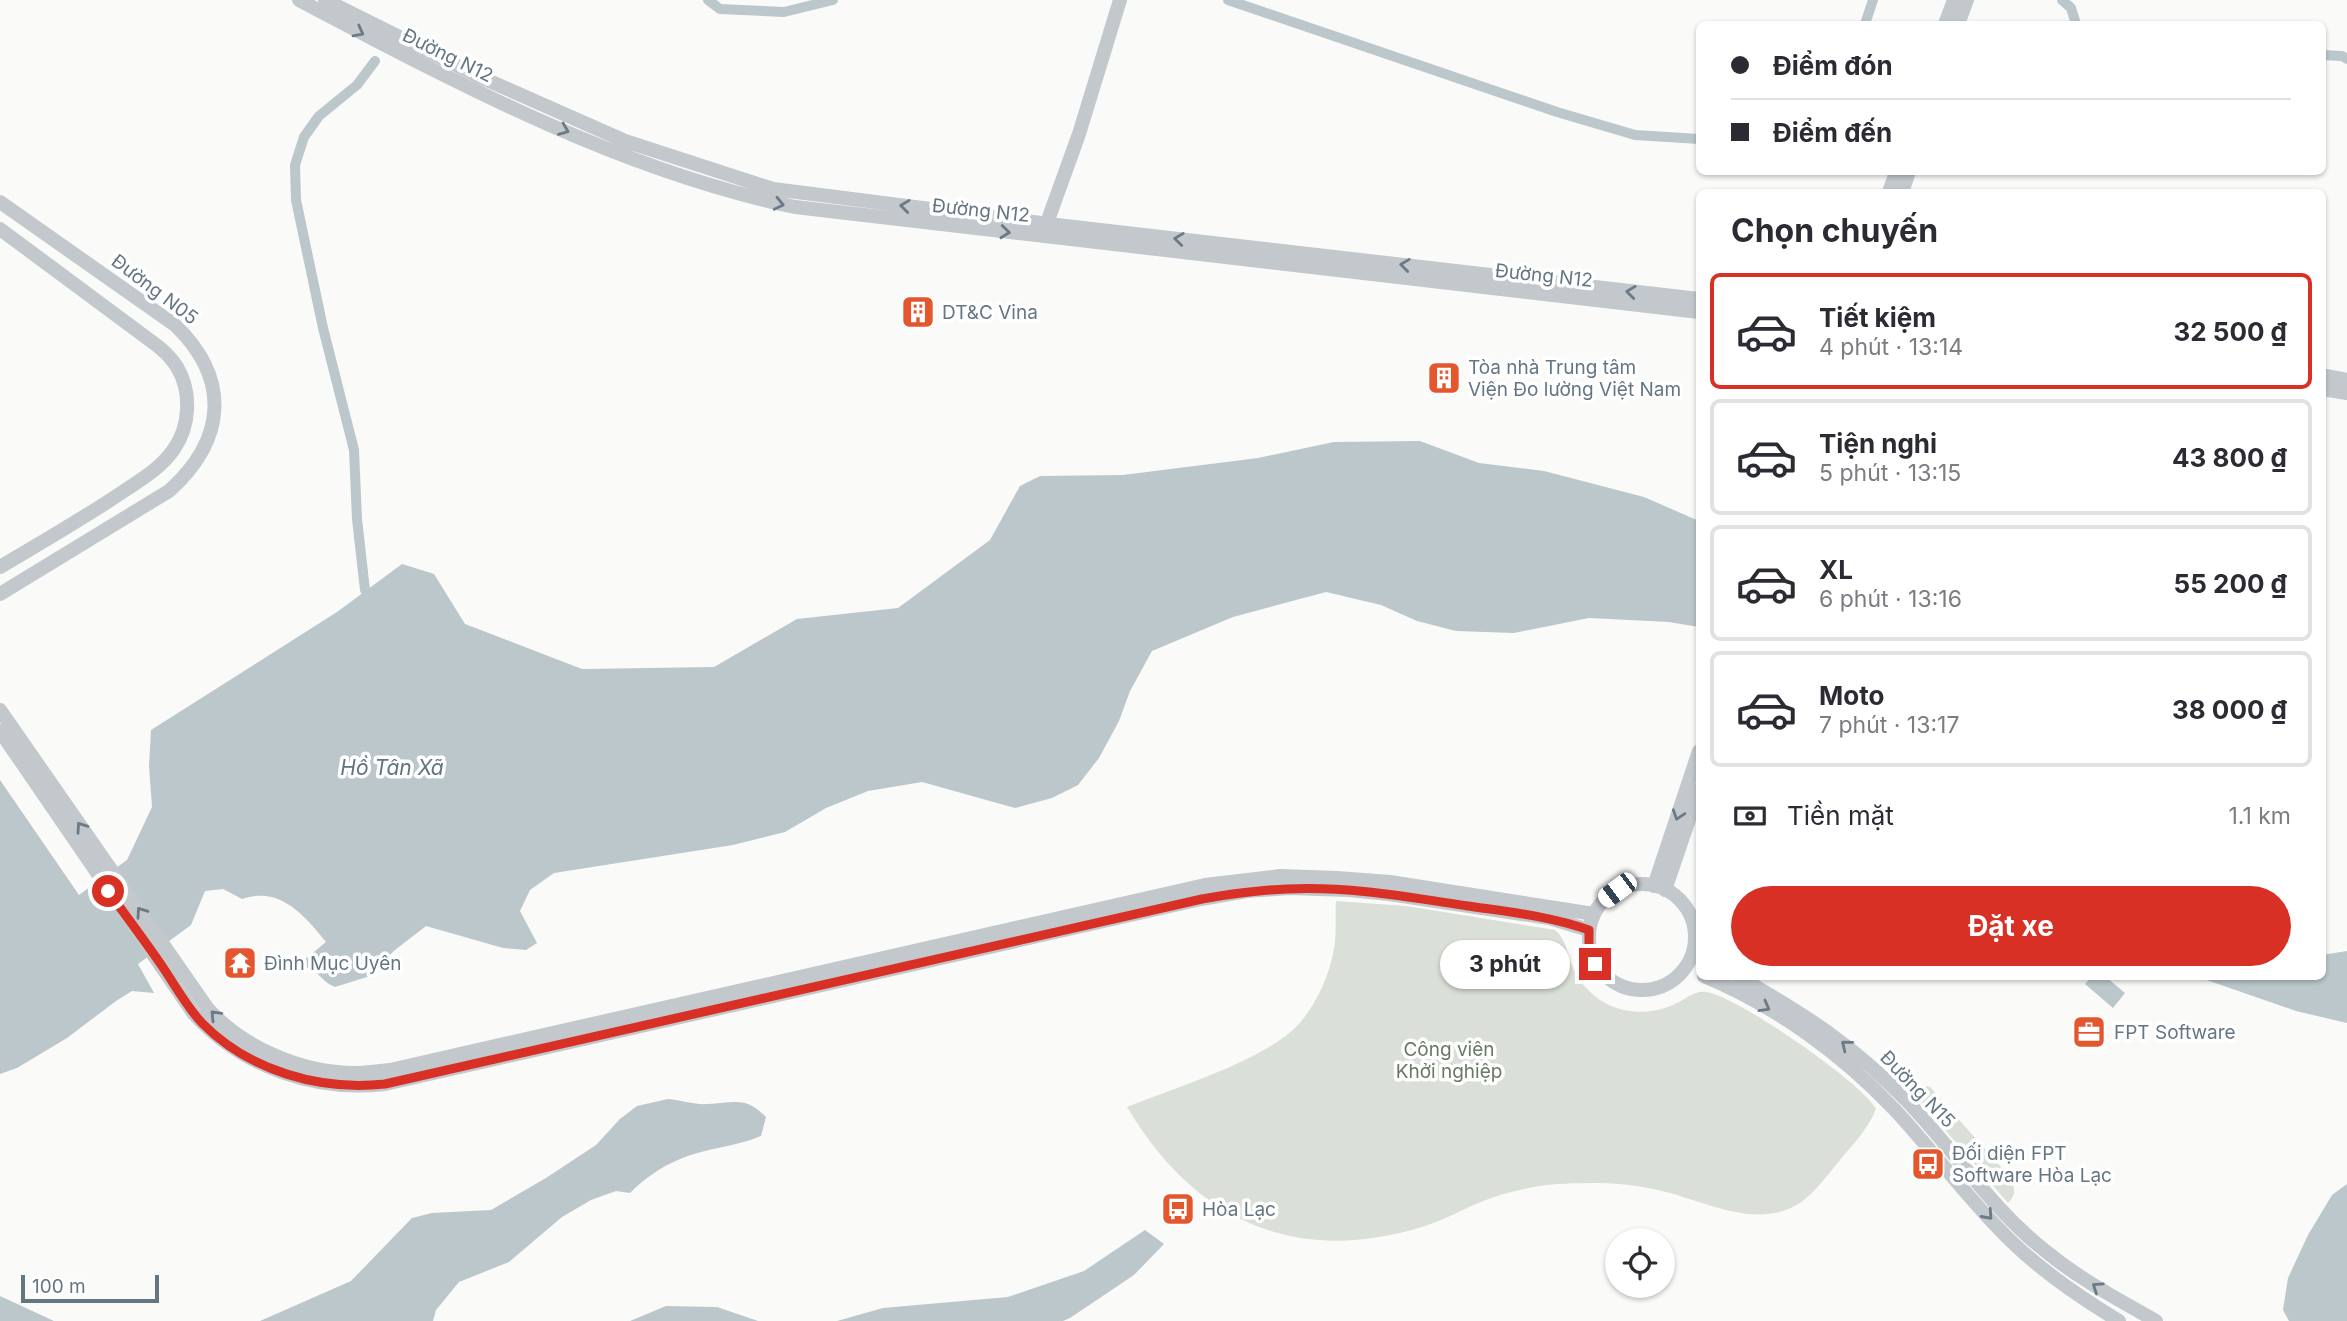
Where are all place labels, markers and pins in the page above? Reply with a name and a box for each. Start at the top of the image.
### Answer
building icon: DT&C Vina [899,293,937,331]
place label: DT&C Vina [942,301,1038,324]
place label: Tòa nhà Trung tâm Viện Đo lường Việt Nam [1468,356,1681,401]
building icon: Tòa nhà Trung tâm Viện Đo lường Việt Nam [1425,359,1463,397]
temple icon: Đình Mục Uyên [221,944,259,982]
place label: Đình Mục Uyên [264,952,401,975]
office icon: FPT Software [2070,1013,2108,1051]
place label: FPT Software [2114,1021,2236,1044]
place label: Đối diện FPT Software Hòa Lạc [1952,1142,2112,1187]
bus stop icon: Đối diện FPT Software Hòa Lạc [1909,1145,1947,1183]
bus stop icon: Hòa Lạc [1159,1190,1197,1228]
place label: Hòa Lạc [1202,1198,1276,1221]

